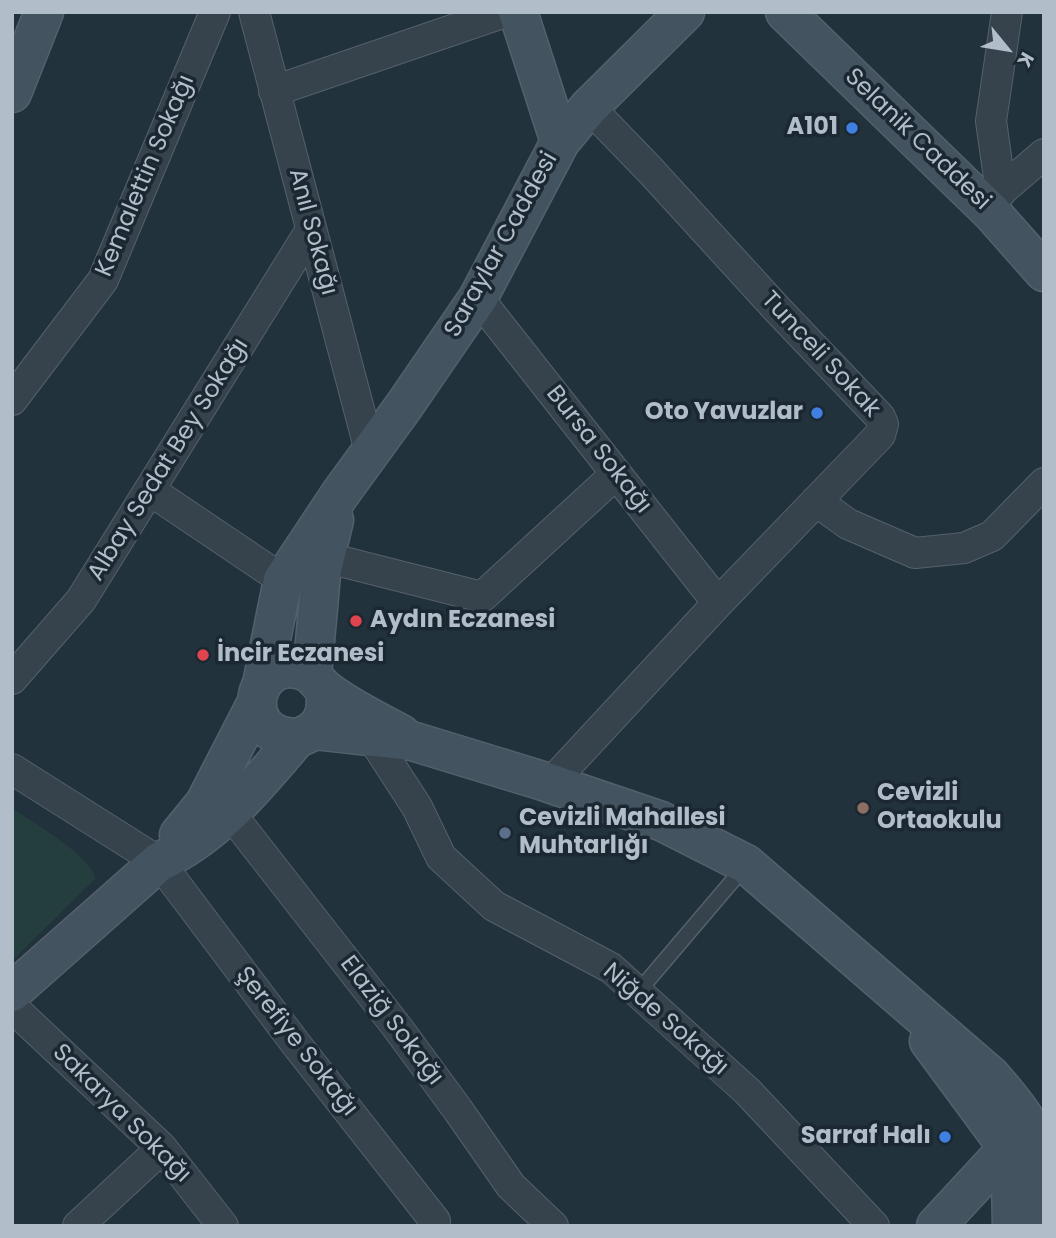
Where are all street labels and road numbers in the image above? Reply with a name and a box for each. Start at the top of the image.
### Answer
street label: Selanik Caddesi [838,63,996,217]
street label: Kemalettin Sokağı [90,71,202,281]
street label: Saraylar Caddesi [439,147,565,343]
street label: Anıl Sokağı [281,166,343,298]
street label: Tunceli Sokak [754,286,886,424]
street label: Albay Sedat Bey Sokağı [82,333,256,587]
street label: Bursa Sokağı [539,380,657,520]
street label: Elaziğ Sokağı [333,951,449,1091]
street label: Niğde Sokağı [596,958,734,1082]
street label: Şerefiye Sokağı [229,962,363,1122]
street label: Sakarya Sokağı [46,1039,196,1189]

